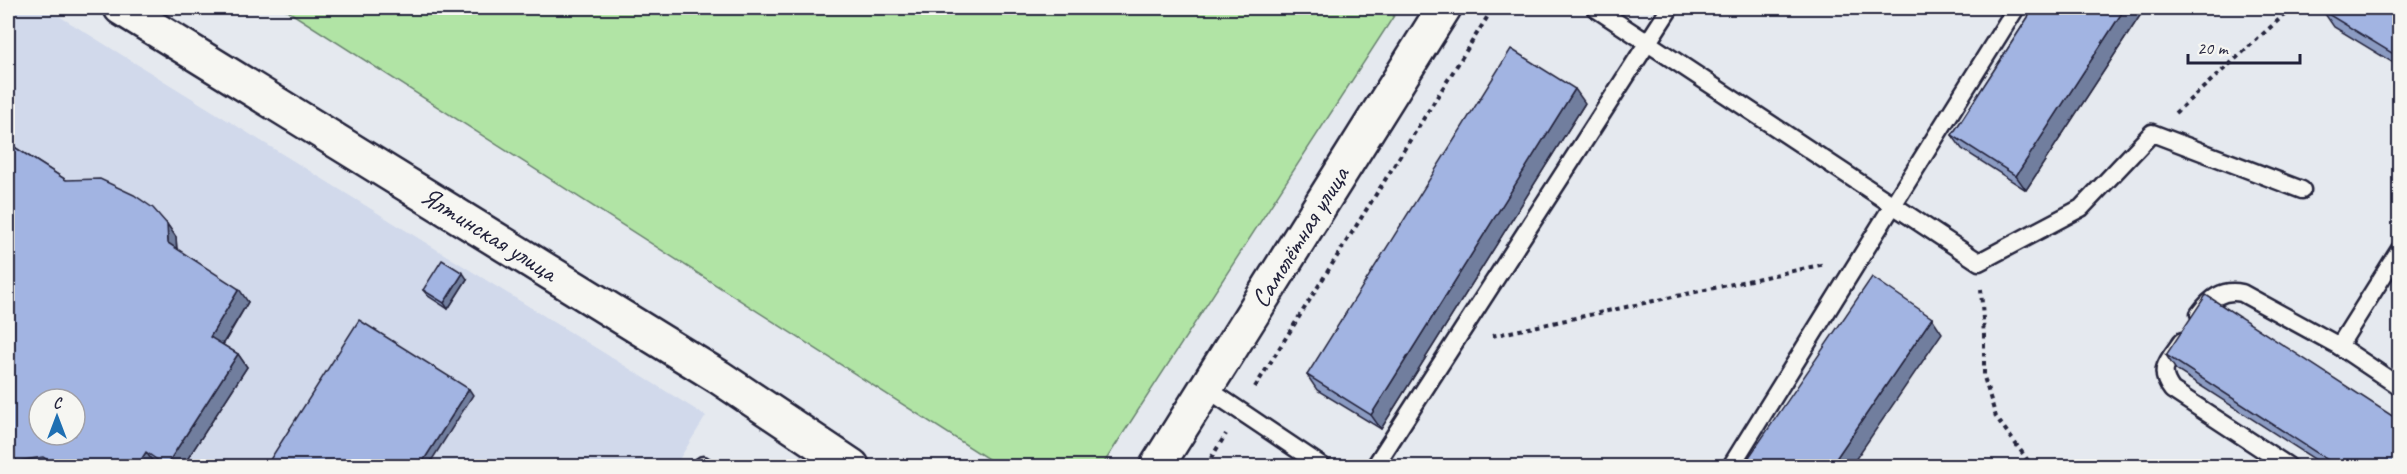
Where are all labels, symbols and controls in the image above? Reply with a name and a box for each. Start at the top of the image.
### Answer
scale bar [2188,27,2300,65]
text: 20 m [2197,37,2230,59]
street label: Самолётная улица [1244,159,1357,313]
street label: Ялтинская улица [415,179,565,290]
north arrow [27,387,87,447]
text: С [53,393,63,413]

